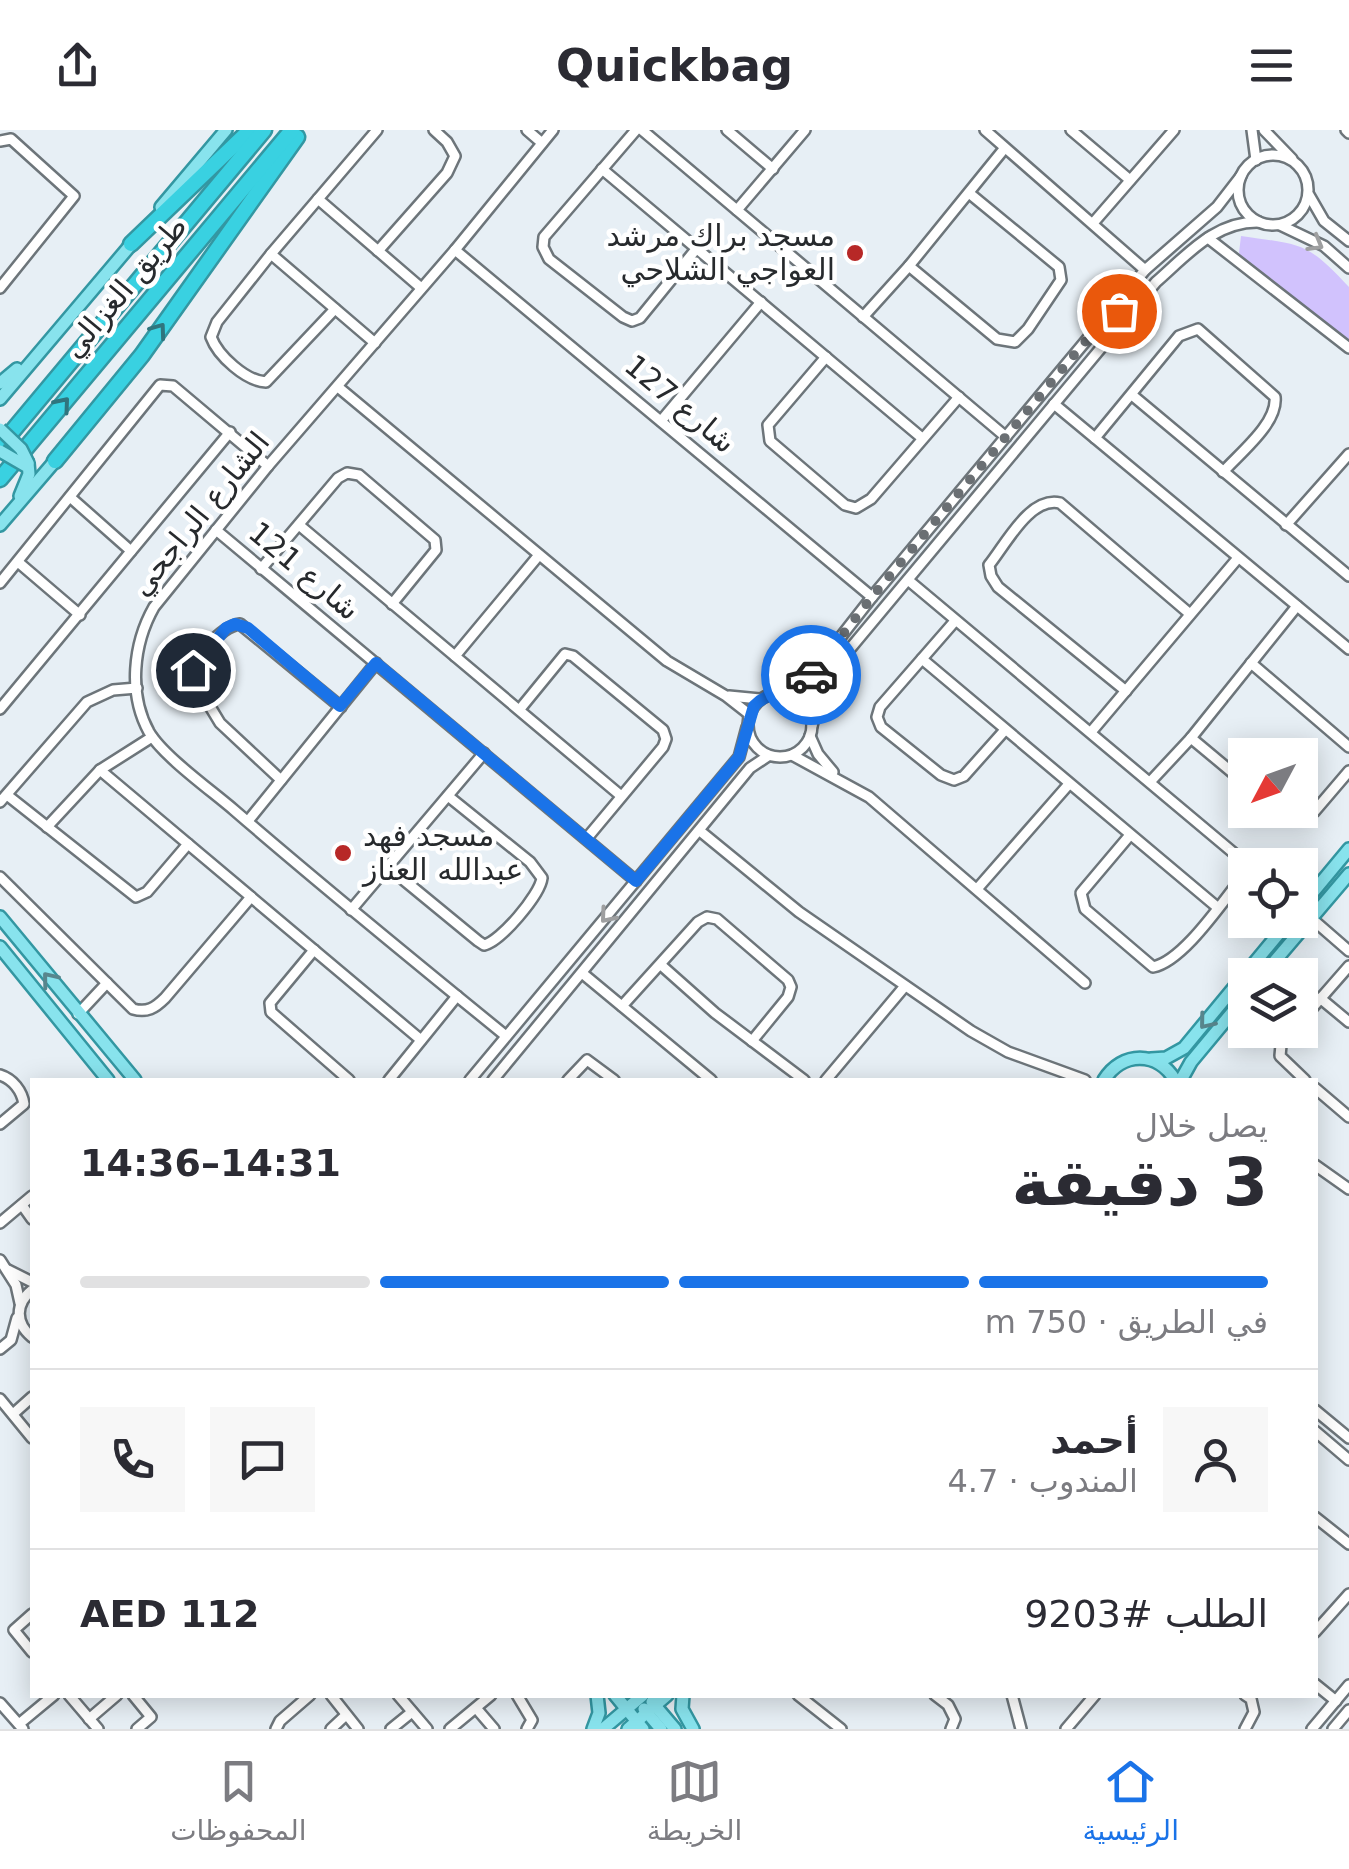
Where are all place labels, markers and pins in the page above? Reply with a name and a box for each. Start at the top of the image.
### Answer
place label: مسجد براك مرشد العواجي الشلاحي [607,218,835,288]
marker: مسجد براك مرشد العواجي الشلاحي [844,242,866,264]
pin [1077,269,1162,354]
pin [151,628,236,713]
place label: مسجد فهد عبدالله العناز [361,818,523,887]
marker: مسجد فهد عبدالله العناز [332,842,354,864]

